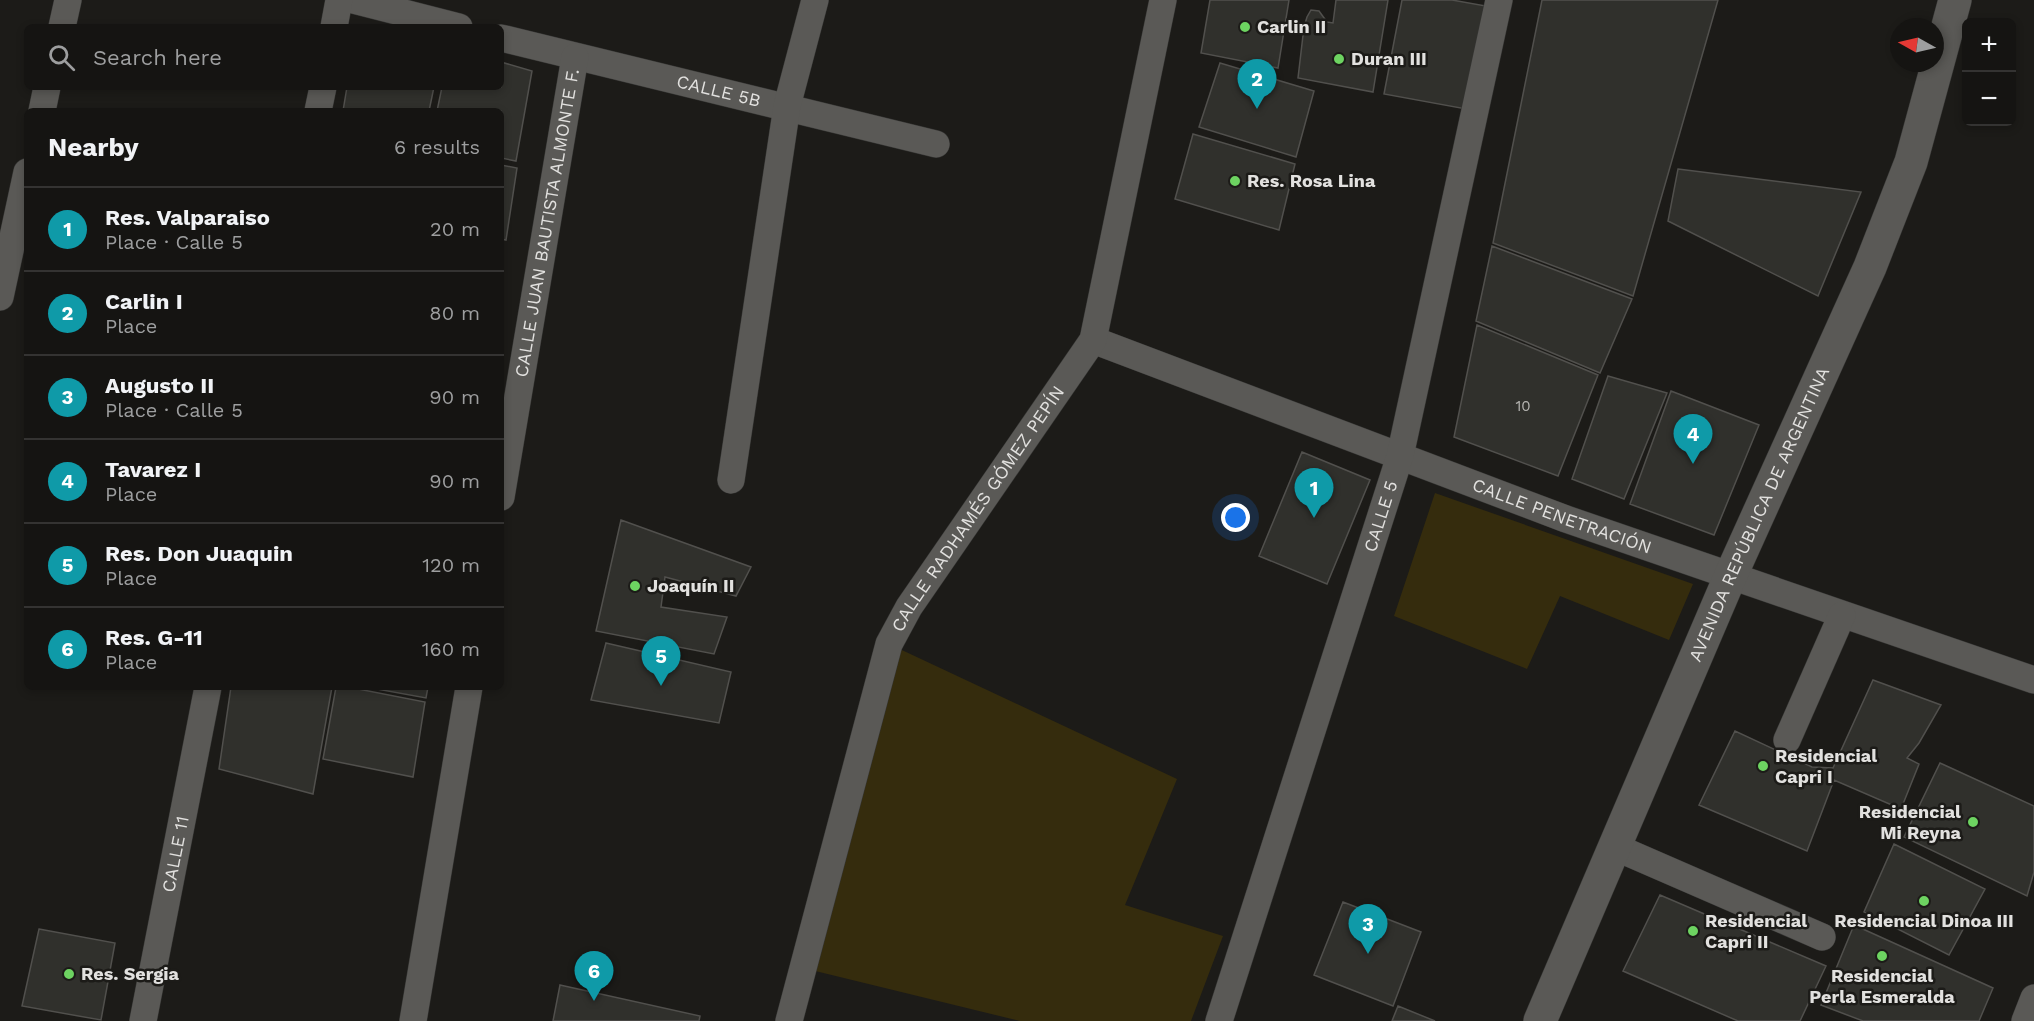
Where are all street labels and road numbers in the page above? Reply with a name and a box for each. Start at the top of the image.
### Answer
street label: CALLE JUAN BAUTISTA ALMONTE F. [510,67,583,379]
street label: CALLE 5B [675,70,763,111]
street label: AVENIDA REPÚBLICA DE ARGENTINA [1684,364,1833,664]
street label: CALLE RADHAMÉS GÓMEZ PEPÍN [887,381,1068,635]
street label: CALLE PENETRACIÓN [1470,474,1655,558]
street label: CALLE 5 [1359,478,1401,555]
street label: CALLE 11 [157,814,193,894]

